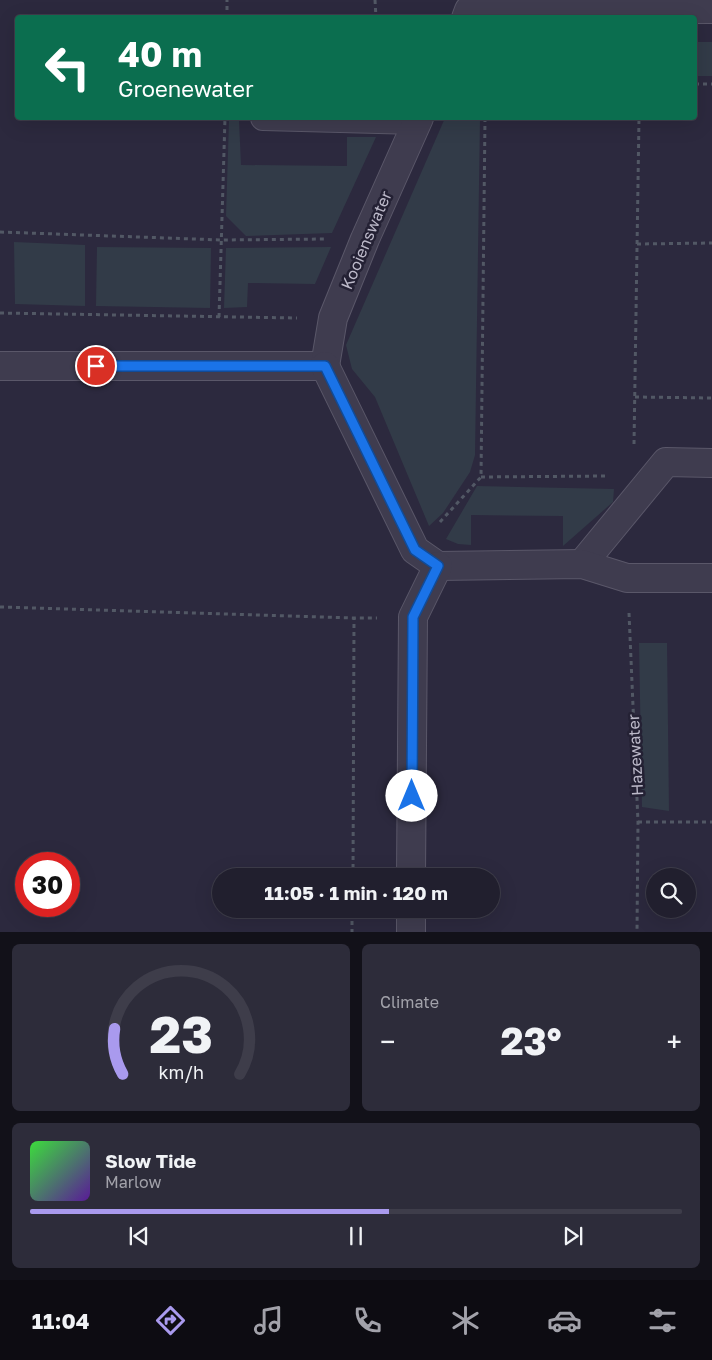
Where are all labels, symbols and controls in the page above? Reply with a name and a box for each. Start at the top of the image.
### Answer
text: 40 m [118,33,202,75]
icon: left [35,35,100,100]
text: Groenewater [118,75,254,102]
street label: Kooienswater [336,188,396,292]
pin [75,345,117,387]
icon: arrive [82,352,110,380]
street label: Hazewater [623,714,647,796]
position arrow [385,769,437,821]
speed limit sign: 30 [15,852,80,917]
map controls [646,868,696,918]
button: search [646,868,696,918]
text: 11:05 · 1 min · 120 m [264,881,448,904]
text: Climate [380,992,439,1012]
text: 23 [149,1002,213,1064]
text: 23° [500,1018,562,1063]
text: − [380,1025,395,1058]
text: + [667,1025,682,1058]
text: km/h [158,1061,204,1083]
text: Slow Tide [105,1149,196,1172]
text: Marlow [105,1172,161,1192]
icon: previous [125,1222,153,1250]
icon: pause [342,1222,370,1250]
icon: next [559,1222,587,1250]
icon: directions [153,1303,188,1338]
icon: music [251,1303,286,1338]
icon: phone [350,1303,385,1338]
icon: climate [448,1303,483,1338]
icon: car [547,1303,582,1338]
icon: filters [645,1303,680,1338]
text: 11:04 [32,1307,89,1334]

